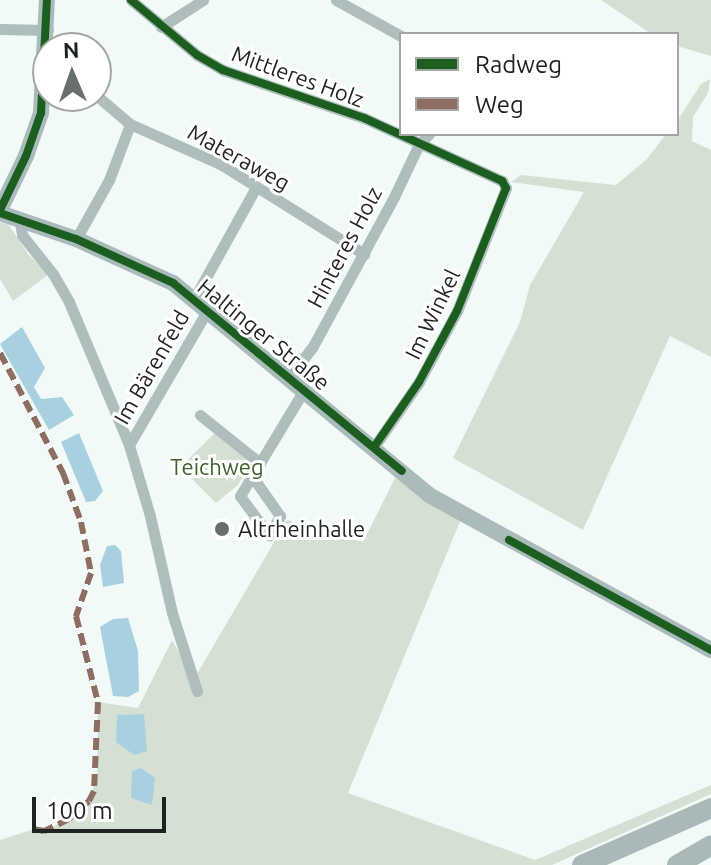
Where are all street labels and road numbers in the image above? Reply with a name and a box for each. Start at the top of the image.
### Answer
street label: Mittleres Holz [228,40,368,112]
street label: Materaweg [183,118,295,196]
street label: Hinteres Holz [301,182,387,312]
street label: Im Winkel [399,265,465,363]
street label: Haltinger Straße [193,273,335,395]
street label: Im Bärenfeld [108,305,194,429]

